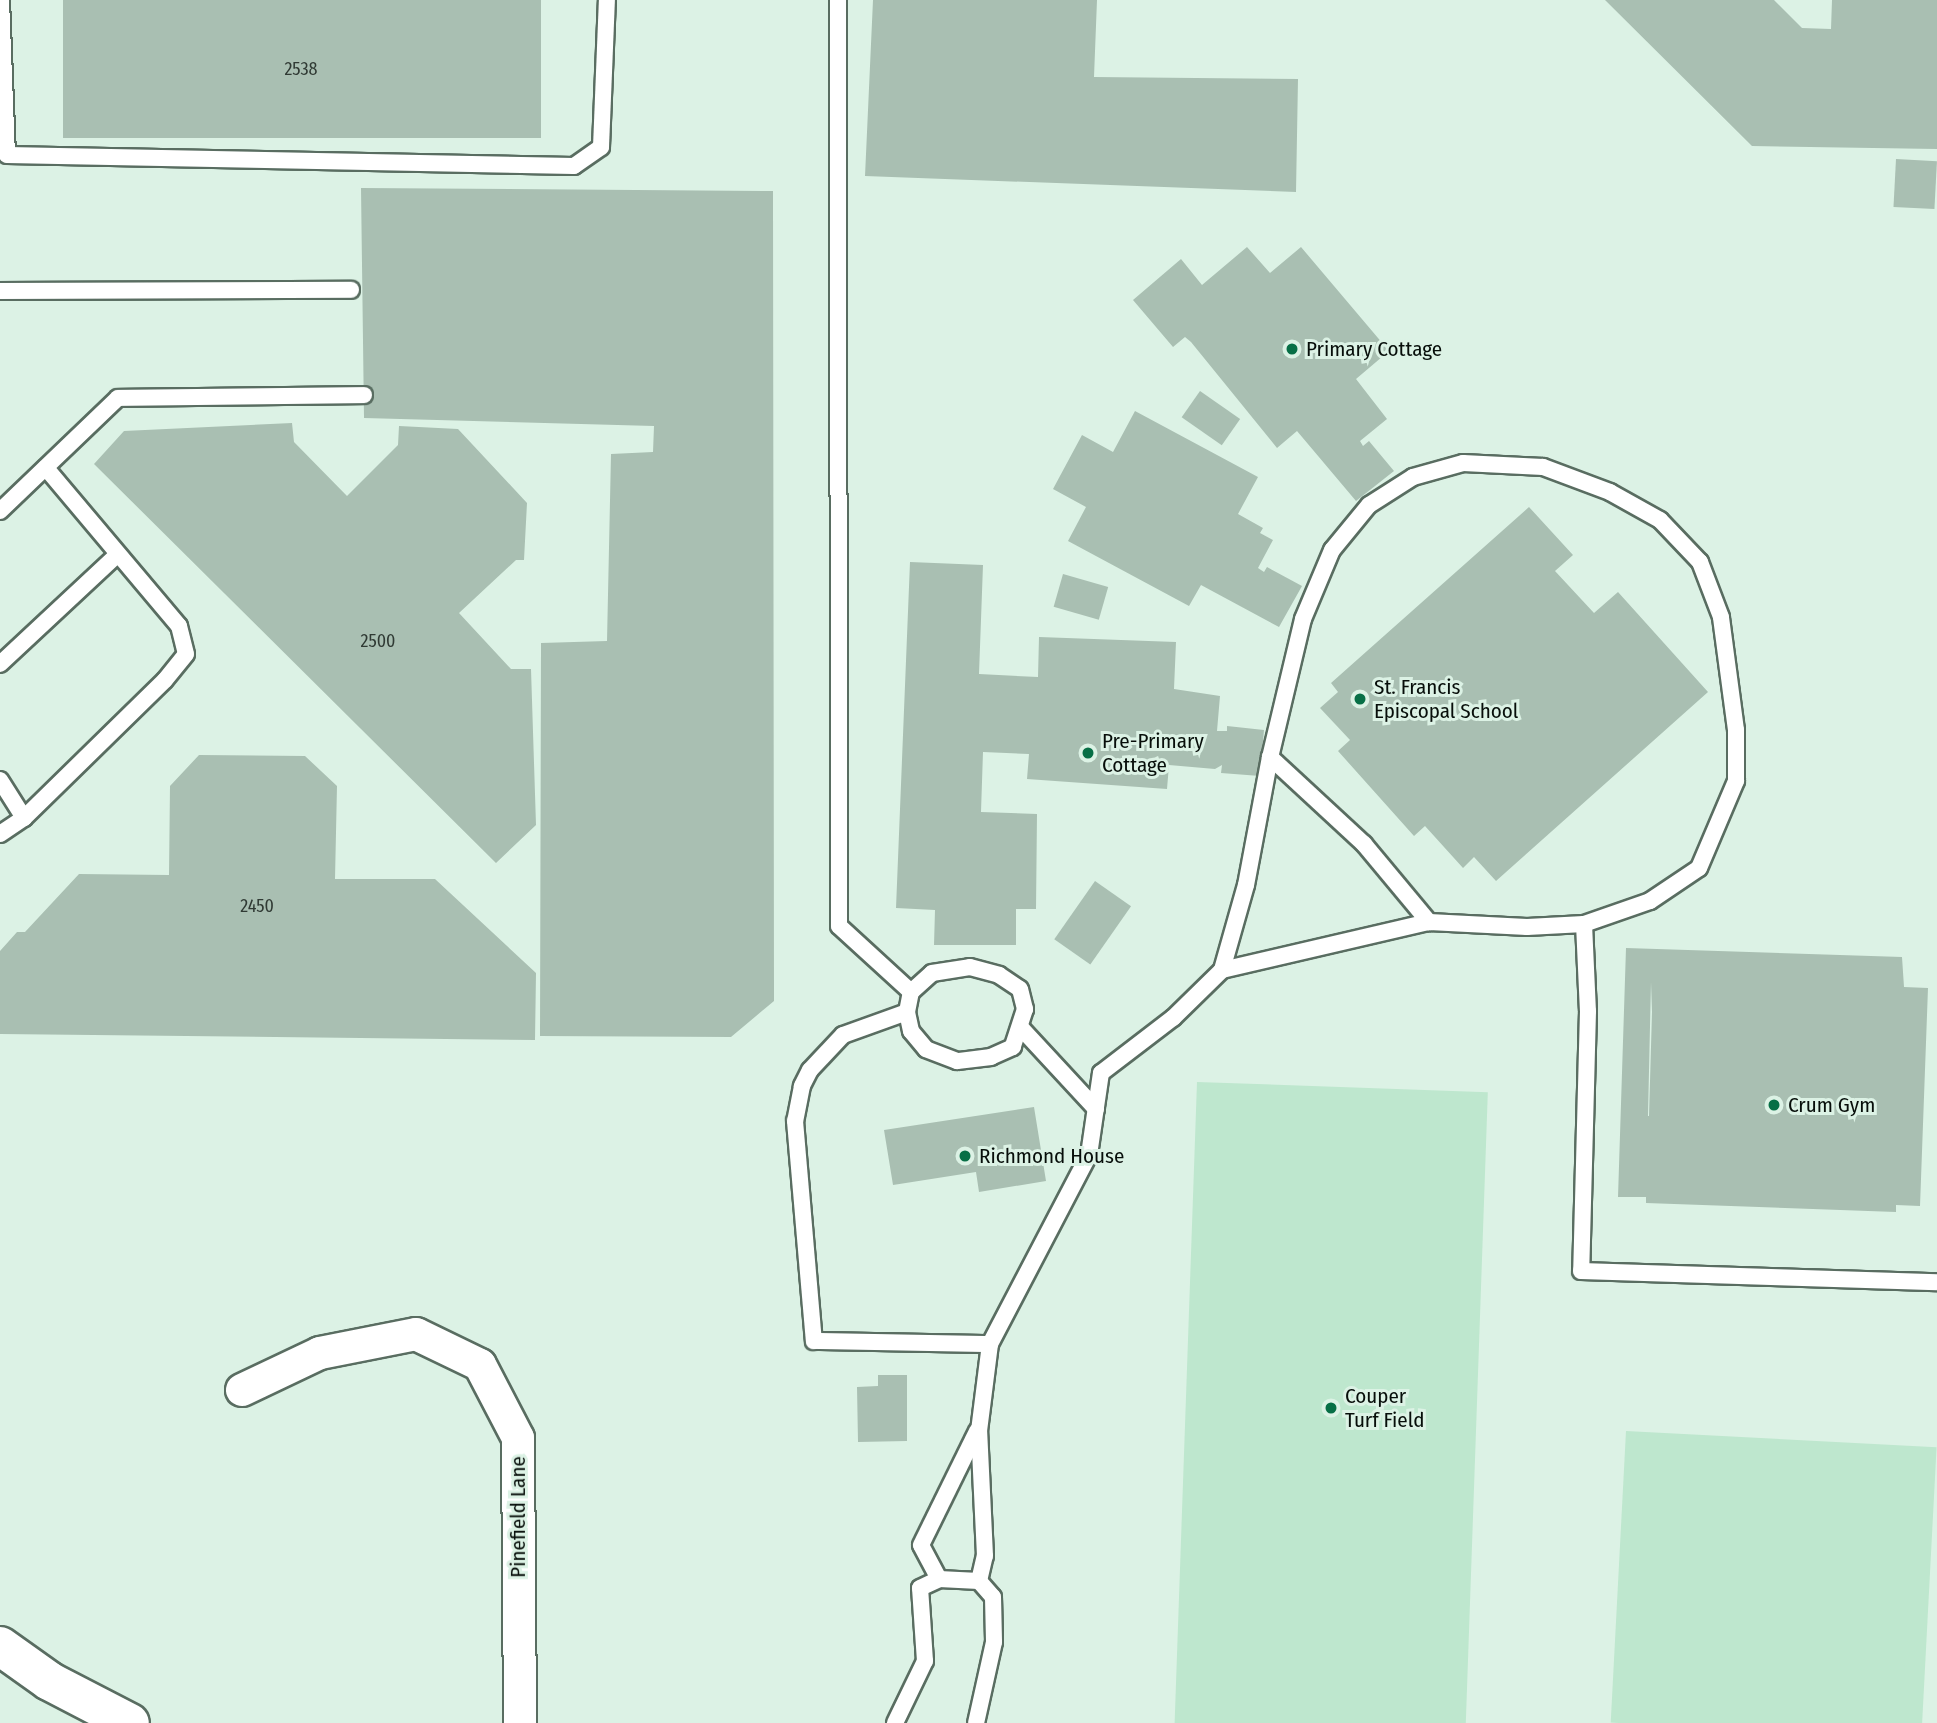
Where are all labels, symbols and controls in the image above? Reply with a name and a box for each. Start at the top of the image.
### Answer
house number: 2538 [284,58,318,80]
place label: Primary Cottage [1306,336,1442,362]
marker: Primary Cottage [1284,341,1300,357]
house number: 2500 [361,630,395,652]
place label: St. Francis Episcopal School [1374,674,1518,724]
marker: St. Francis Episcopal School [1352,691,1368,707]
place label: Pre-Primary Cottage [1102,728,1204,778]
marker: Pre-Primary Cottage [1080,745,1096,761]
house number: 2450 [240,895,274,917]
place label: Crum Gym [1788,1092,1875,1118]
marker: Crum Gym [1766,1097,1782,1113]
place label: Richmond House [979,1143,1124,1169]
marker: Richmond House [957,1148,973,1164]
place label: Couper Turf Field [1345,1383,1424,1433]
marker: Couper Turf Field [1323,1400,1339,1416]
street label: Pinefield Lane [505,1456,531,1578]

